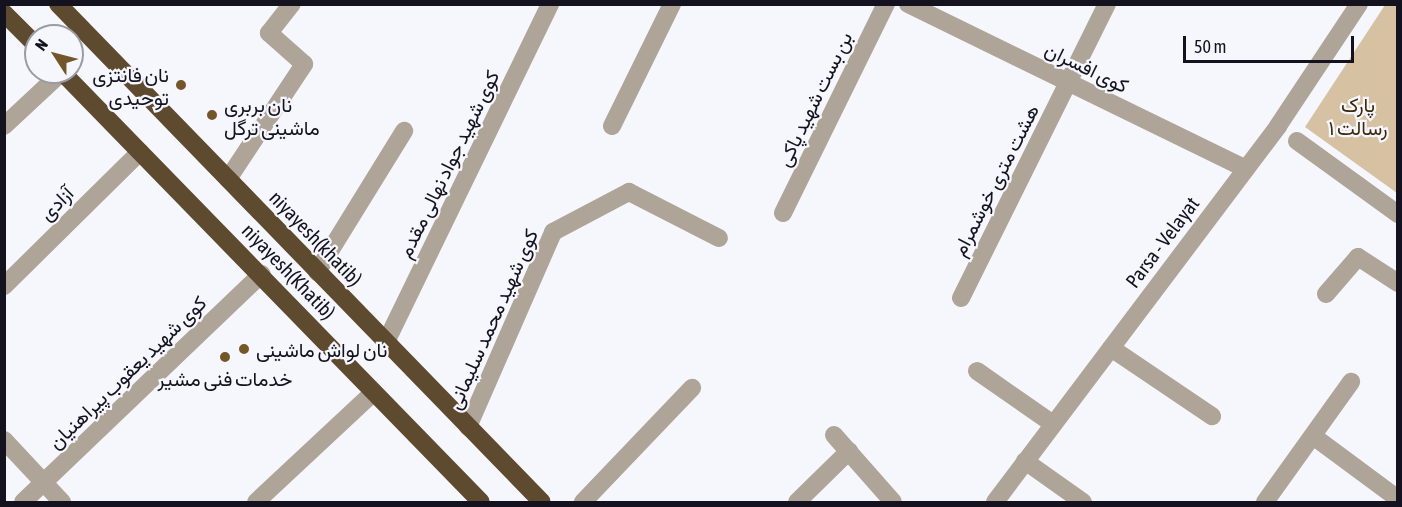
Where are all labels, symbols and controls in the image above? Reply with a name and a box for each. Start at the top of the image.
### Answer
north arrow [24,24,84,84]
scale bar [1186,24,1357,62]
street label: بن بست شهید پاکى [771,28,857,170]
text: N [31,35,51,54]
text: 50 m [1194,36,1226,57]
street label: کوی افسران [1041,37,1133,97]
place label: نان فانتزی توحیدی [92,62,169,109]
street label: کوی شهید جواد نهالی مقدم [392,66,504,262]
marker: نان فانتزی توحیدی [174,78,188,92]
place label: نان بربری ماشینی ترگل [224,92,320,139]
park label: پارک رسالت ۱ [1328,92,1388,139]
street label: هشت متری خوشمرام [946,100,1044,260]
marker: نان بربری ماشینی ترگل [205,108,219,122]
street label: آزادی [34,181,78,225]
street label: niyayesh(khatib) [265,186,367,290]
street label: Parsa - Velayat [1120,192,1204,292]
street label: niyayesh(Khatib) [237,218,341,324]
street label: کوی شهید محمد سلیمانی [441,225,543,413]
street label: کوی شهید یعقوب پیراهنیان [43,290,211,454]
place label: نان لواش ماشینی [256,337,388,361]
marker: نان لواش ماشینی [237,342,251,356]
marker: خدمات فنی مشیر [218,350,232,364]
place label: خدمات فنی مشیر [158,366,292,390]

